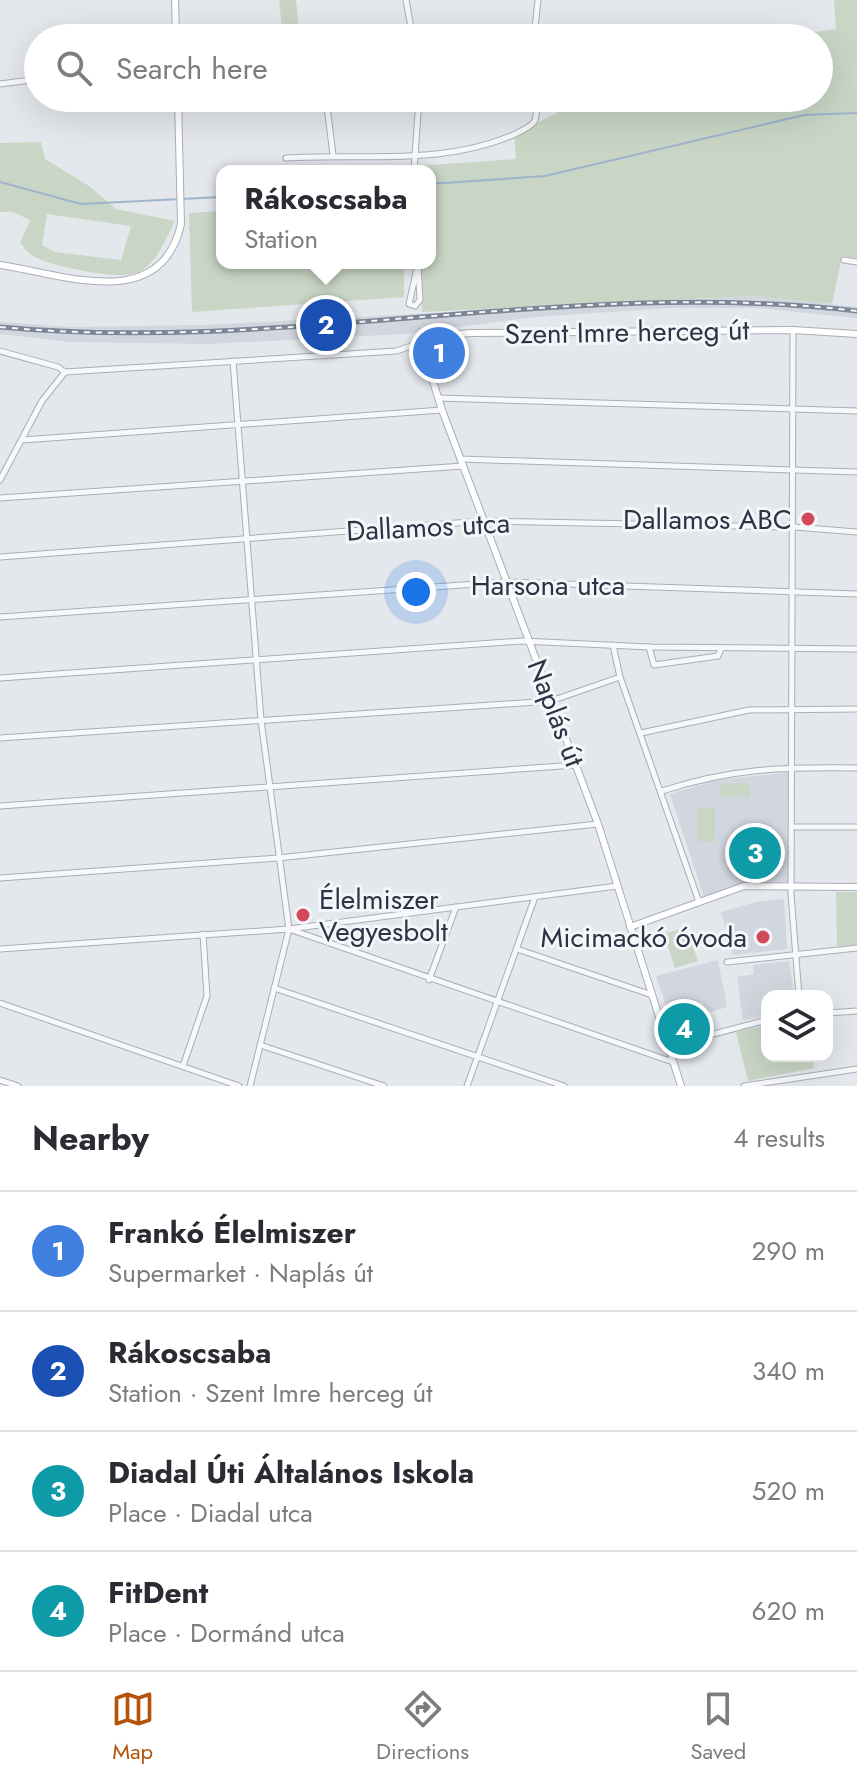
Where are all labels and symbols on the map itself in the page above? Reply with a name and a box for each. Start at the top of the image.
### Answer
pin: 2 [300,295,352,355]
street label: Szent Imre herceg út [504,309,750,355]
pin: 1 [413,323,465,383]
place label: Dallamos ABC [623,499,792,540]
street label: Dallamos utca [345,502,511,552]
marker: Dallamos ABC [799,510,817,528]
street label: Harsona utca [471,565,625,606]
your location [396,572,436,612]
street label: Naplás út [517,653,595,773]
pin: 3 [729,823,781,883]
place label: Élelmiszer Vegyesbolt [319,879,448,952]
marker: Élelmiszer Vegyesbolt [294,906,312,924]
place label: Micimackó óvoda [541,917,747,958]
marker: Micimackó óvoda [754,928,772,946]
pin: 4 [658,999,710,1059]

